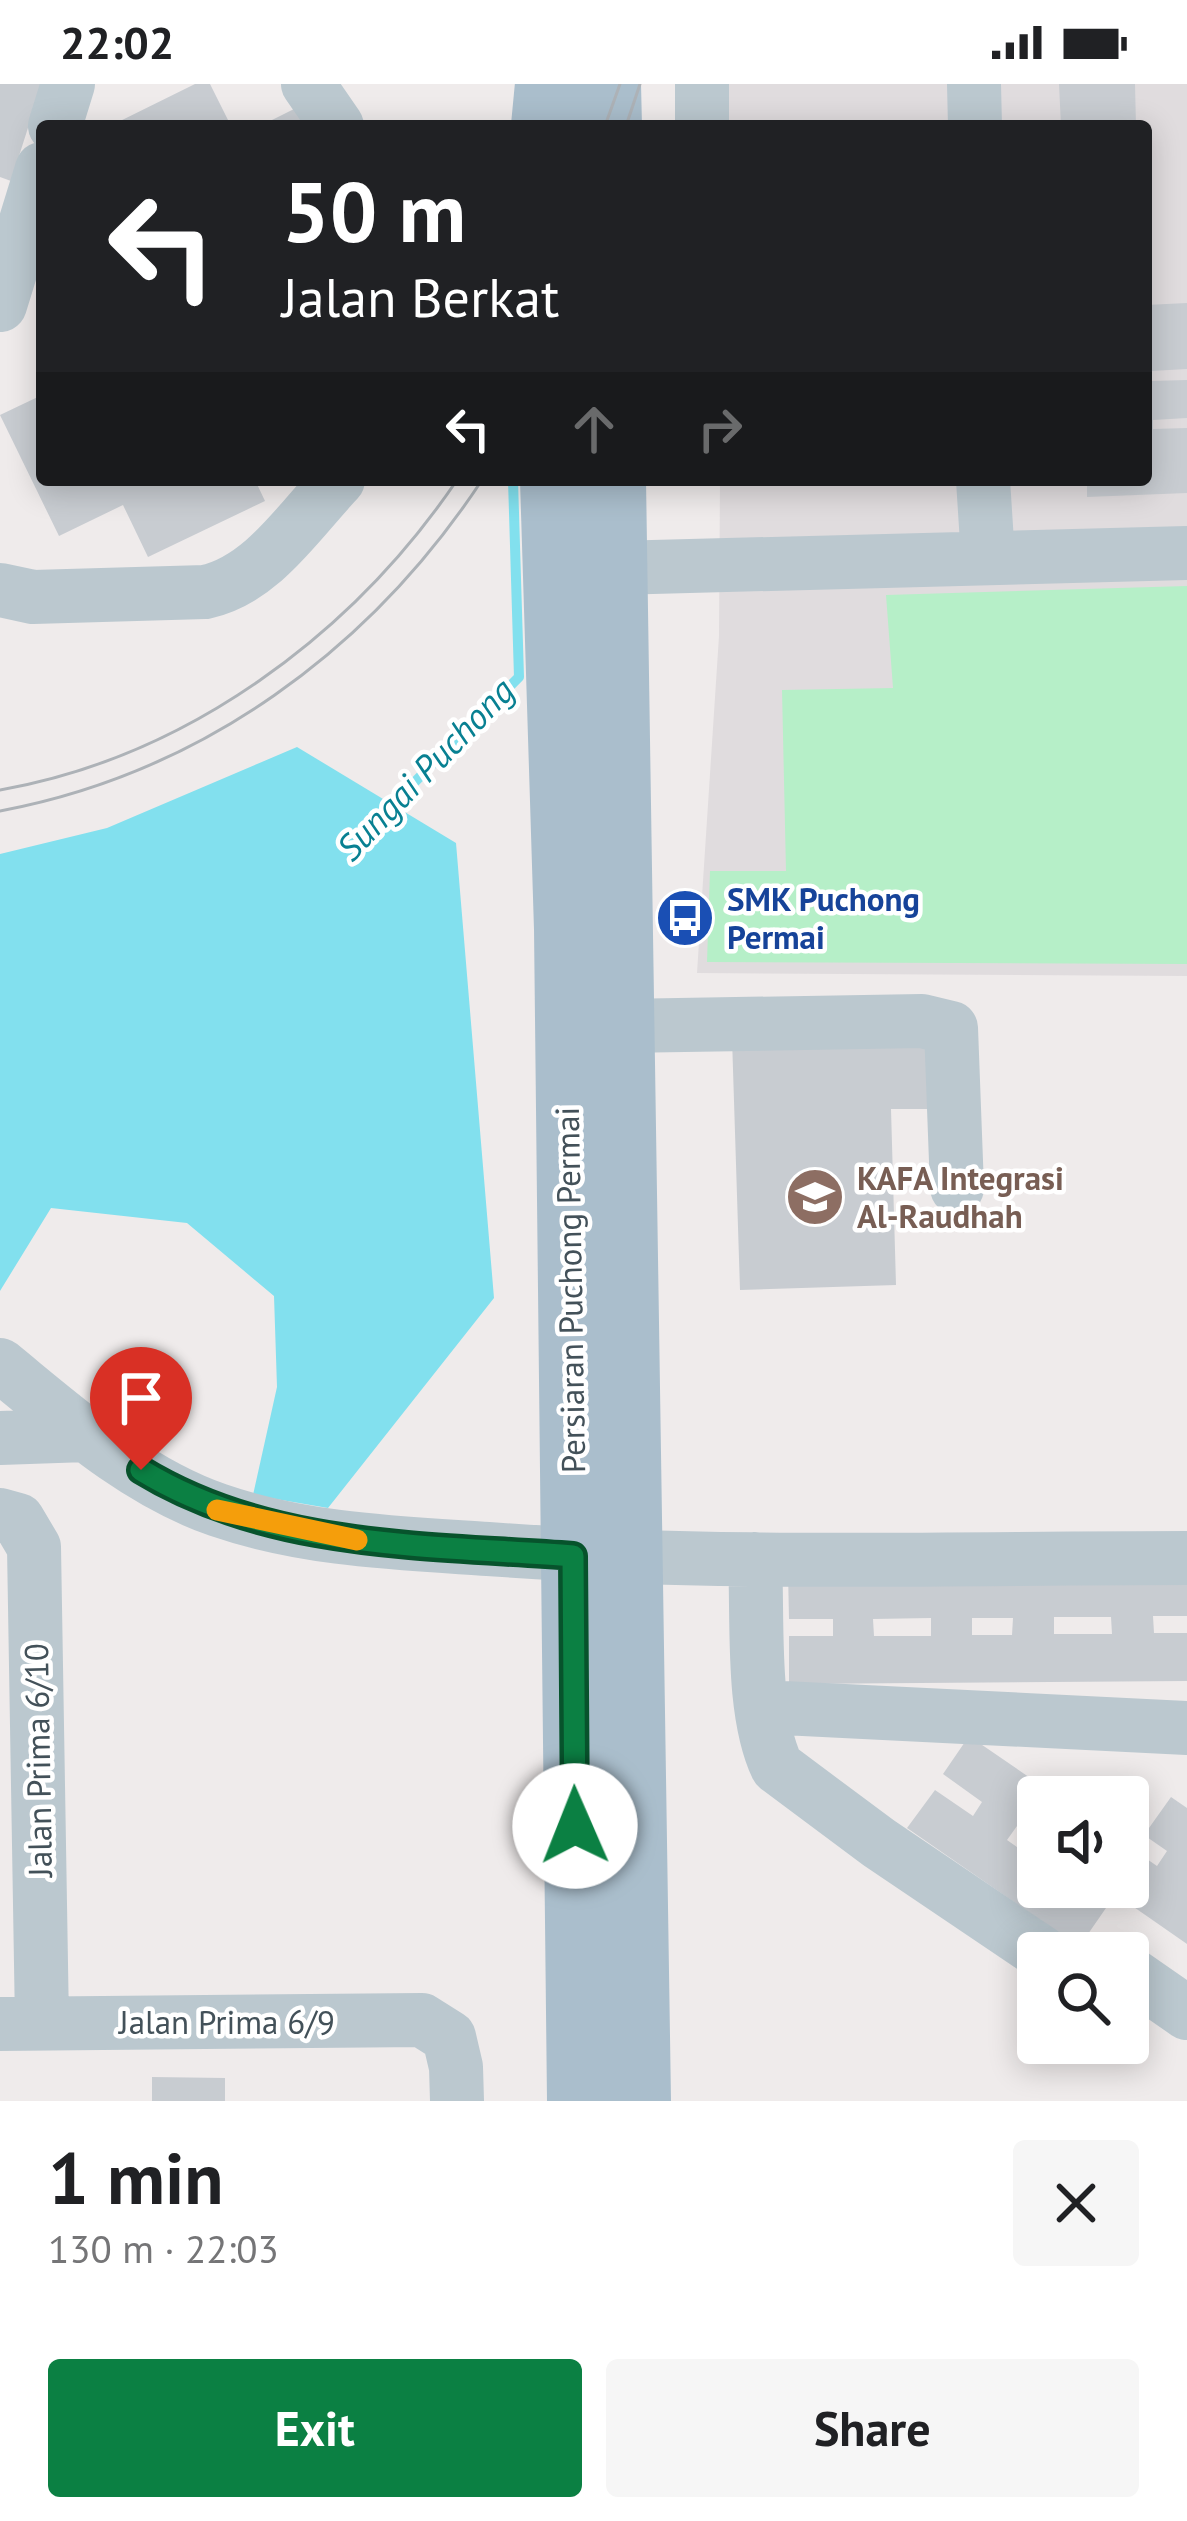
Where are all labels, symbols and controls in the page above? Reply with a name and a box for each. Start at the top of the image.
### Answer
text: 22:02 [60,13,174,71]
text: 50 m [282,156,466,265]
icon: left [84,168,240,324]
text: Jalan Berkat [282,262,559,332]
icon: left [435,396,501,462]
icon: ahead [561,396,627,462]
icon: right [687,396,753,462]
water label: Sungai Puchong [326,667,524,870]
place label: SMK Puchong Permai [727,877,920,958]
bus stop icon: SMK Puchong Permai [654,887,716,949]
street label: Persiaran Puchong Permai [545,1106,594,1474]
place label: KAFA Integrasi Al-Raudhah [857,1156,1064,1237]
school or university icon: KAFA Integrasi Al-Raudhah [784,1166,846,1228]
pin [90,1347,192,1470]
icon: arrive [108,1365,174,1431]
street label: Jalan Prima 6/10 [14,1643,61,1879]
position arrow [512,1763,638,1889]
map controls [1017,1776,1149,2064]
button: sound [1017,1776,1149,1908]
button: search [1017,1932,1149,2064]
street label: Jalan Prima 6/9 [117,2000,335,2043]
text: 1 min [48,2131,224,2224]
button: close [1013,2140,1139,2266]
text: 130 m · 22:03 [48,2223,279,2274]
button: Exit [48,2359,582,2497]
button: Share [606,2359,1139,2497]

